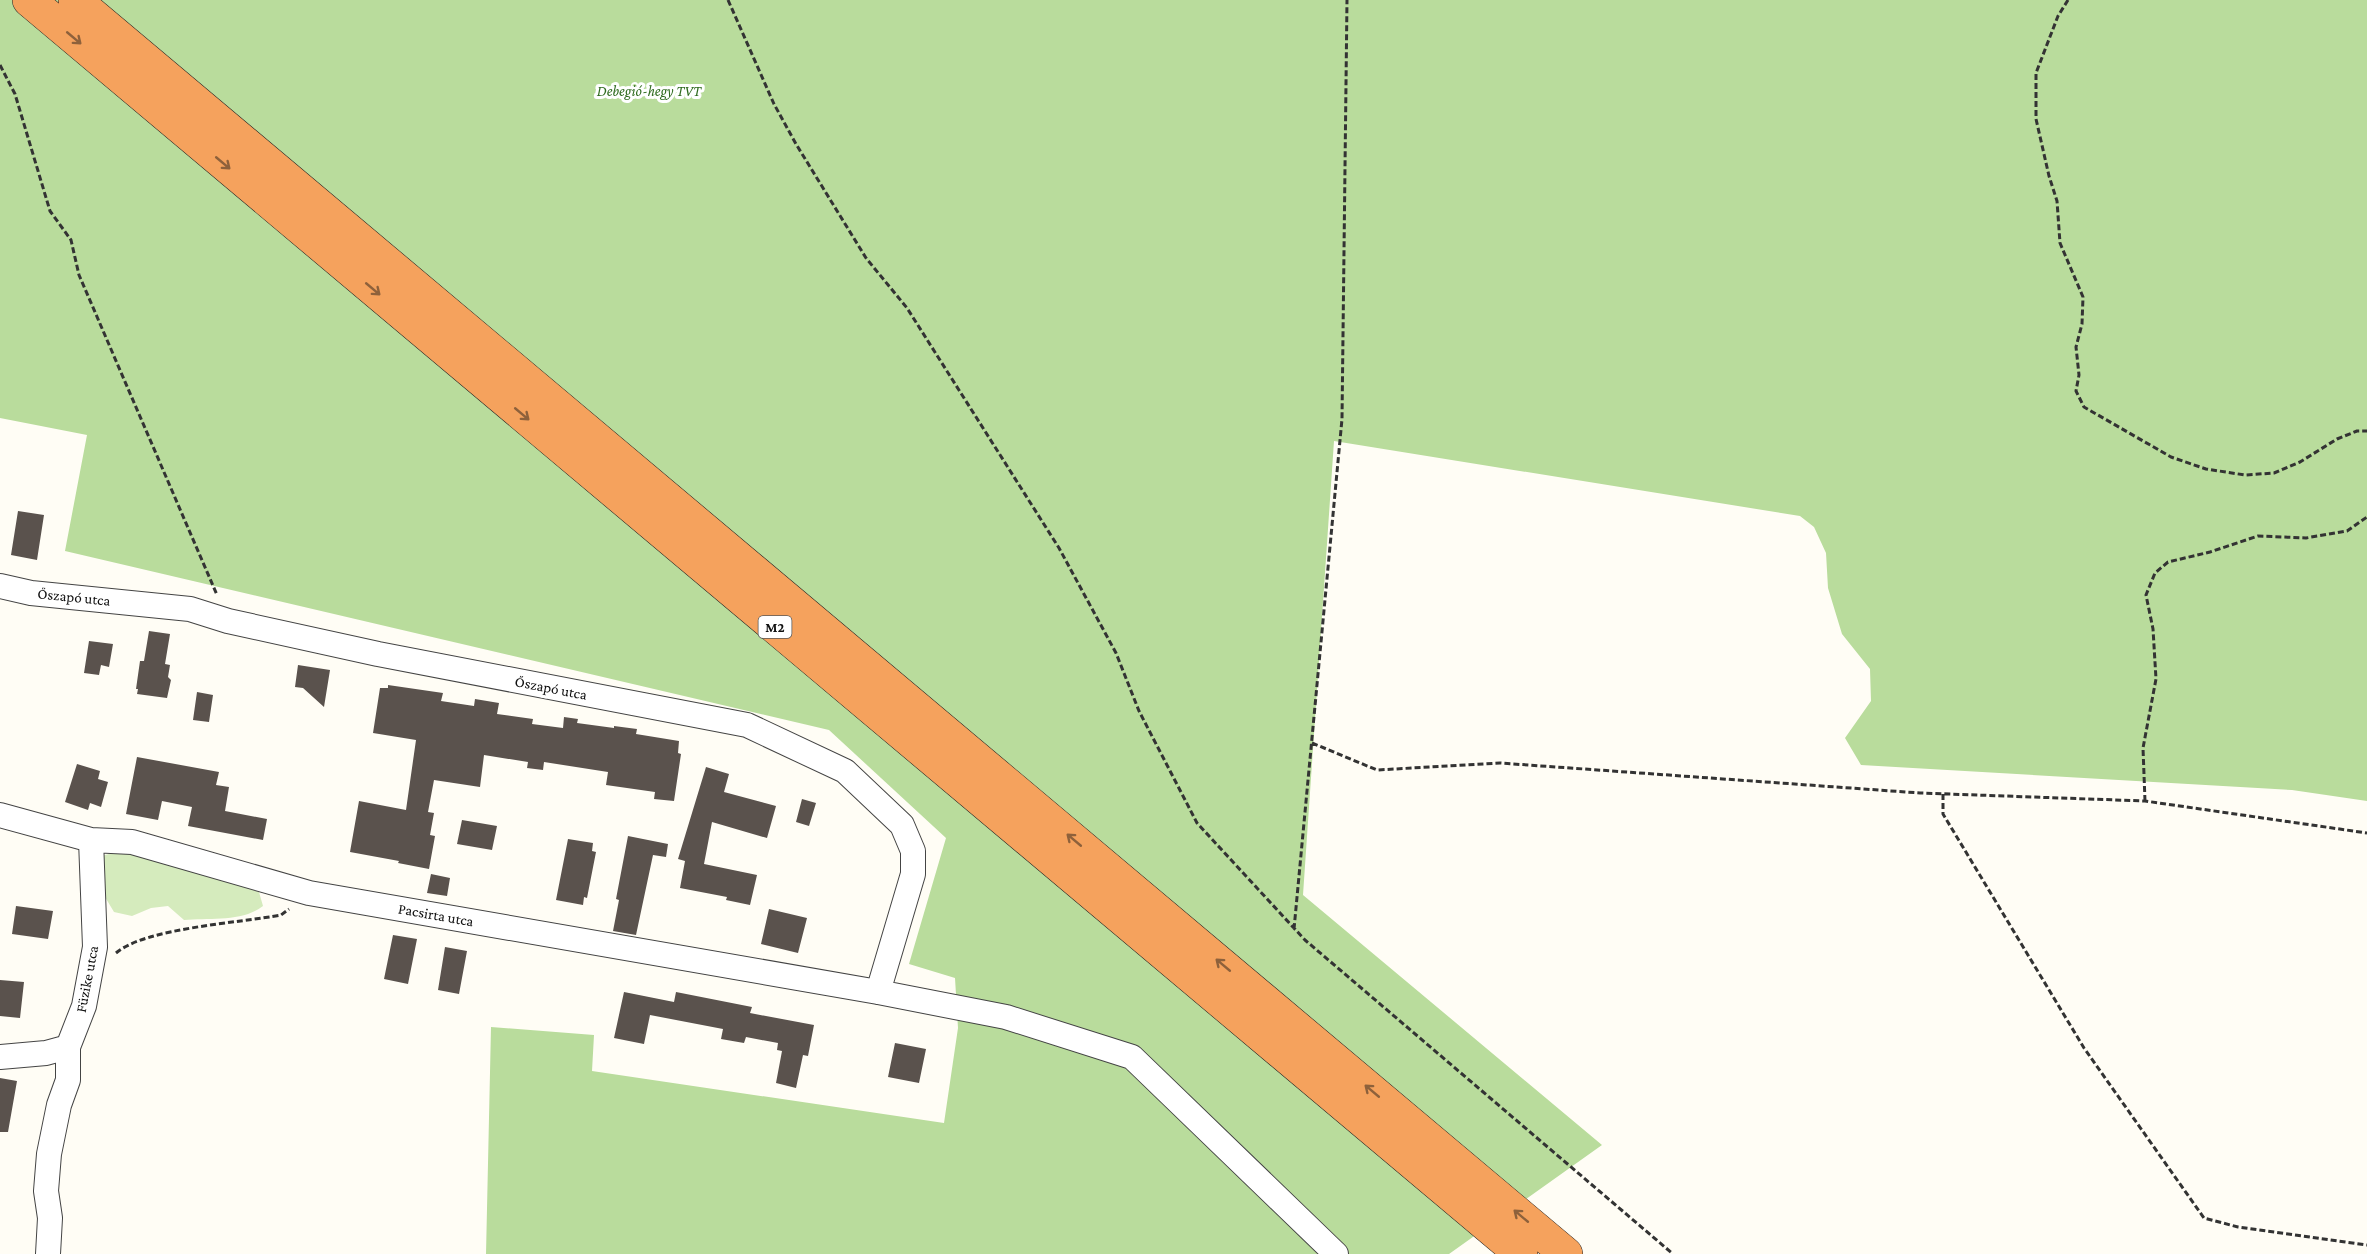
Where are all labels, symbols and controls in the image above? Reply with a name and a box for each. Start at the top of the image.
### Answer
one-way arrow [66,31,82,44]
park label: Debegió-hegy TVT [597,83,702,100]
one-way arrow [215,156,230,170]
one-way arrow [365,282,381,295]
one-way arrow [514,407,529,421]
street label: Őszapó utca [37,585,111,610]
road number: M2 [758,616,792,638]
street label: Őszapó utca [513,673,589,704]
one-way arrow [1066,833,1082,846]
street label: Pacsirta utca [397,900,475,930]
street label: Füzike utca [73,944,101,1014]
one-way arrow [1215,959,1231,972]
one-way arrow [1365,1084,1380,1098]
one-way arrow [1513,1210,1529,1223]

